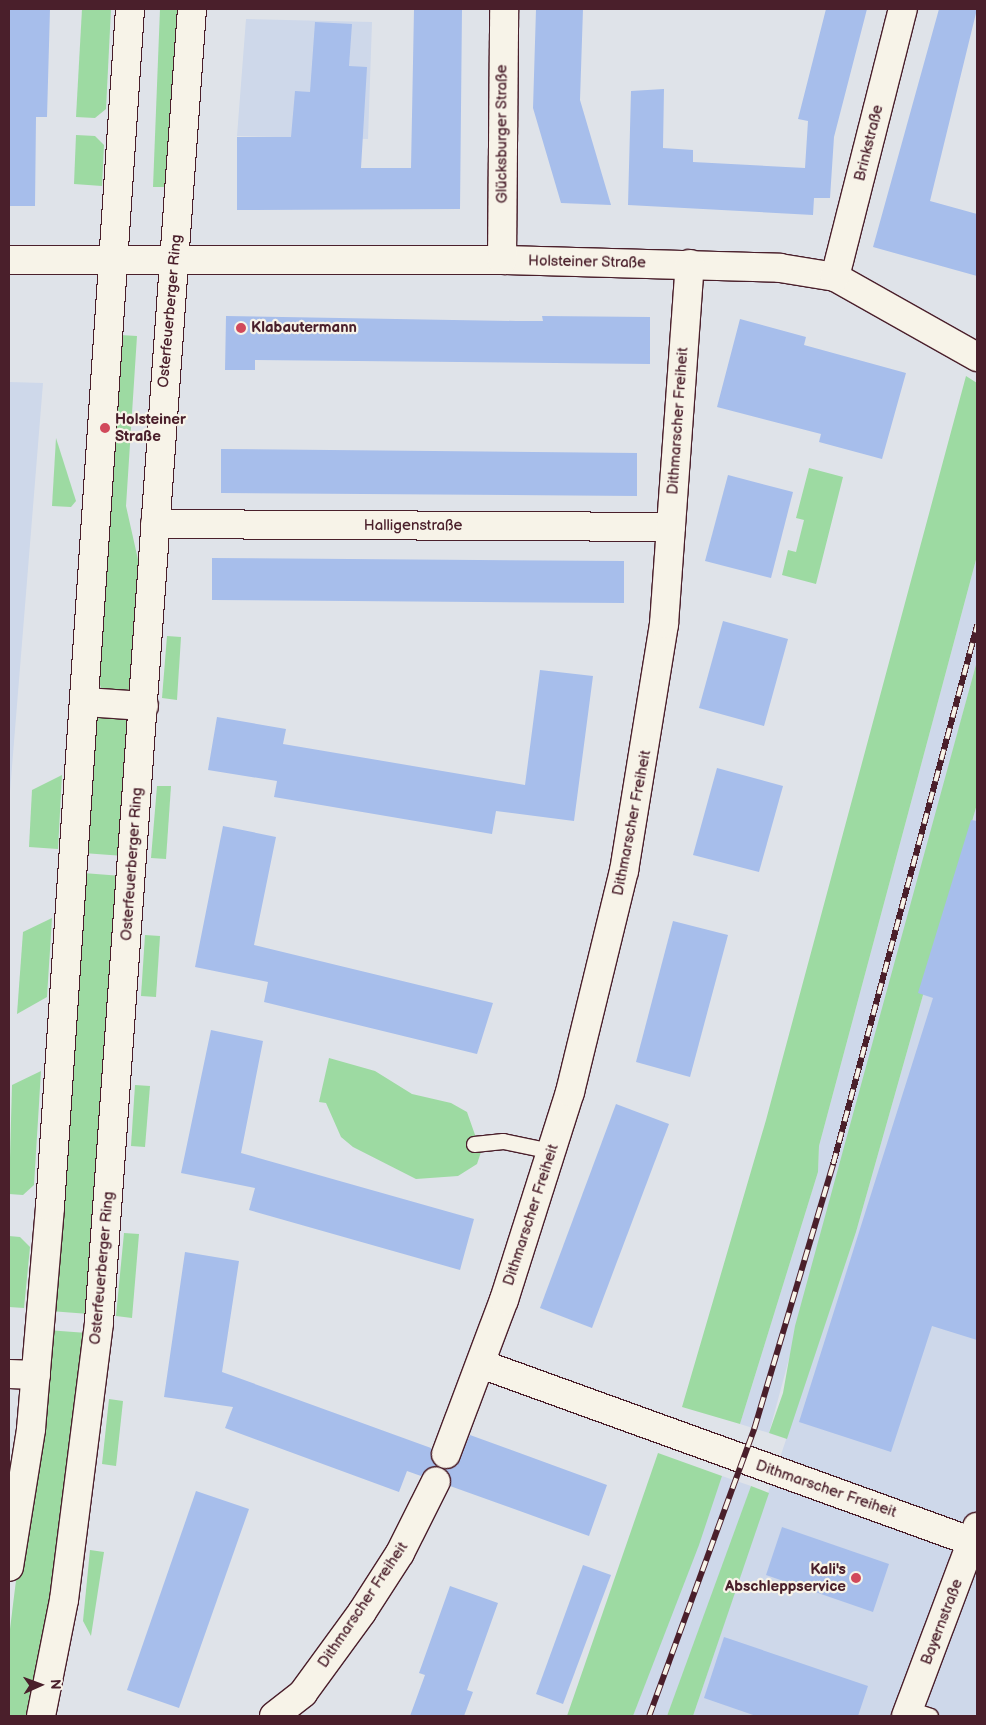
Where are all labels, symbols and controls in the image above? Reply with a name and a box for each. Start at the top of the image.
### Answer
street label: Glücksburger Straße [493,64,511,204]
street label: Brinkstraße [851,103,887,183]
street label: Osterfeuerberger Ring [154,234,186,388]
street label: Holsteiner Straße [528,252,646,272]
place label: Klabautermann [251,319,357,337]
marker: Klabautermann [235,322,247,334]
street label: Dithmarscher Freiheit [664,347,692,495]
place label: Holsteiner Straße [115,410,186,445]
marker: Holsteiner Straße [99,422,111,434]
street label: Halligenstraße [364,517,462,535]
street label: Dithmarscher Freiheit [609,749,655,897]
street label: Osterfeuerberger Ring [118,787,146,941]
street label: Dithmarscher Freiheit [500,1142,562,1288]
street label: Osterfeuerberger Ring [86,1191,118,1345]
street label: Dithmarscher Freiheit [753,1456,899,1522]
street label: Dithmarscher Freiheit [314,1539,412,1671]
place label: Kali's Abschleppservice [725,1560,846,1595]
marker: Kali's Abschleppservice [850,1572,862,1584]
street label: Bayernstraße [917,1577,967,1667]
north arrow [15,1660,65,1710]
text: N [47,1679,64,1690]

